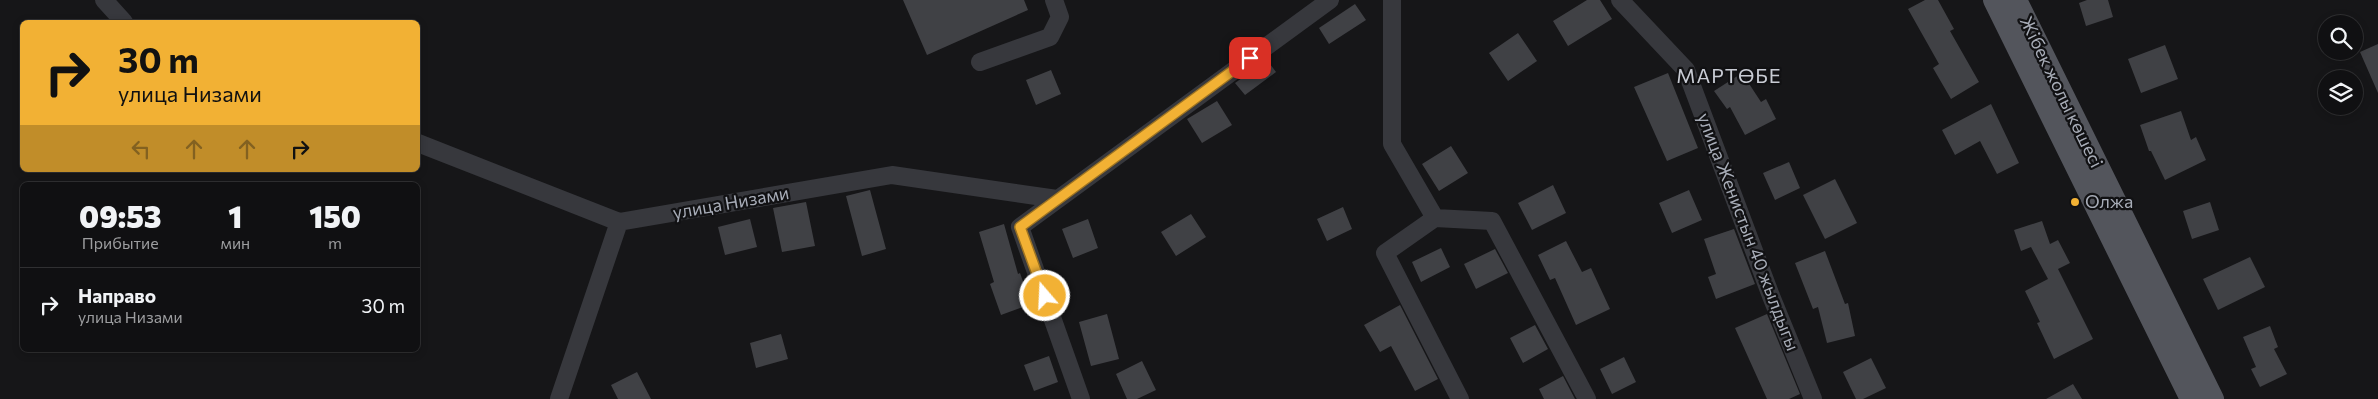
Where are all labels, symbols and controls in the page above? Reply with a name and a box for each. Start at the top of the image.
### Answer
street label: Жібек жолы көшесі [2016,12,2108,171]
map controls [2318,15,2363,115]
button: search [2318,15,2363,60]
text: 30 m [118,37,199,80]
pin [1229,37,1271,79]
icon: right [35,40,100,105]
icon: arrive [1236,44,1264,72]
district label: МАРТӨБЕ [1676,63,1782,87]
button: layers [2318,70,2363,115]
text: улица Низами [118,80,262,107]
street label: улица Женистын 40 жылдыгы [1693,110,1805,354]
icon: left [127,135,155,163]
icon: ahead [180,135,208,163]
icon: ahead [233,135,261,163]
icon: right [286,135,314,163]
street label: улица Низами [671,181,791,223]
place label: Олжа [2085,190,2133,212]
marker: Олжа [2069,196,2081,208]
text: 09:53 [79,197,162,234]
text: 1 [228,197,242,234]
text: 150 [309,197,361,234]
text: Прибытие [82,233,159,252]
text: мин [221,233,250,252]
text: m [328,233,342,252]
position arrow [1018,269,1070,321]
text: Направо [78,284,156,307]
icon: right [35,291,63,319]
text: 30 m [362,294,405,317]
text: улица Низами [78,307,183,326]

